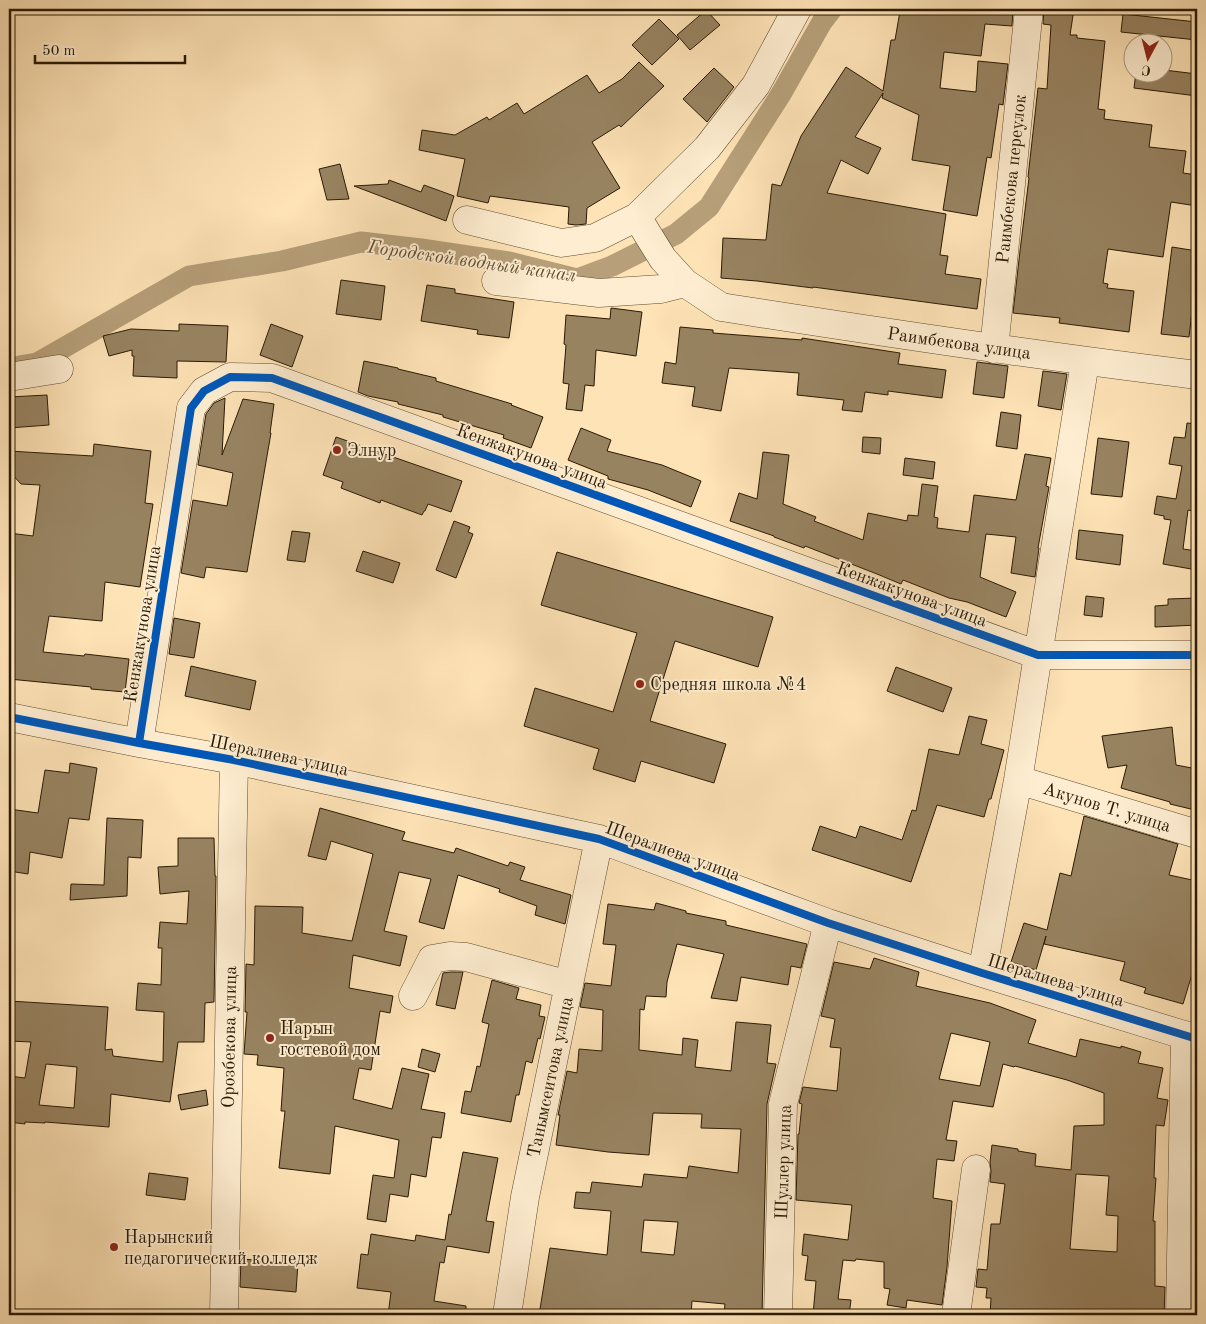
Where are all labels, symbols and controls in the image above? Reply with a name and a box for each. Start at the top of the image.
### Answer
scale bar [35,32,185,64]
north arrow [1124,32,1174,82]
text: 50 m [42,44,76,59]
text: С [1141,62,1152,77]
street label: Раимбекова переулок [994,94,1030,265]
water label: Городской водный канал [365,238,577,287]
street label: Раимбекова улица [886,325,1032,363]
street label: Кенжакунова улица [454,421,610,493]
place label: Элнур [347,442,396,460]
marker: Элнур [331,444,343,456]
street label: Кенжакунова улица [122,544,164,704]
street label: Кенжакунова улица [834,559,990,631]
place label: Средняя школа №4 [650,676,806,694]
marker: Средняя школа №4 [634,678,646,690]
street label: Шералиева улица [207,732,350,780]
street label: Акунов Т. улица [1041,780,1173,836]
street label: Шералиева улица [603,819,743,885]
street label: Шералиева улица [985,952,1126,1010]
street label: Орозбекова улица [220,966,240,1108]
street label: Танымсеитова улица [525,995,577,1159]
place label: Нарын гостевой дом [280,1020,381,1059]
marker: Нарын гостевой дом [264,1032,276,1044]
street label: Шуллер улица [773,1104,795,1220]
place label: Нарынский педагогический колледж [124,1229,318,1268]
marker: Нарынский педагогический колледж [108,1241,120,1253]

